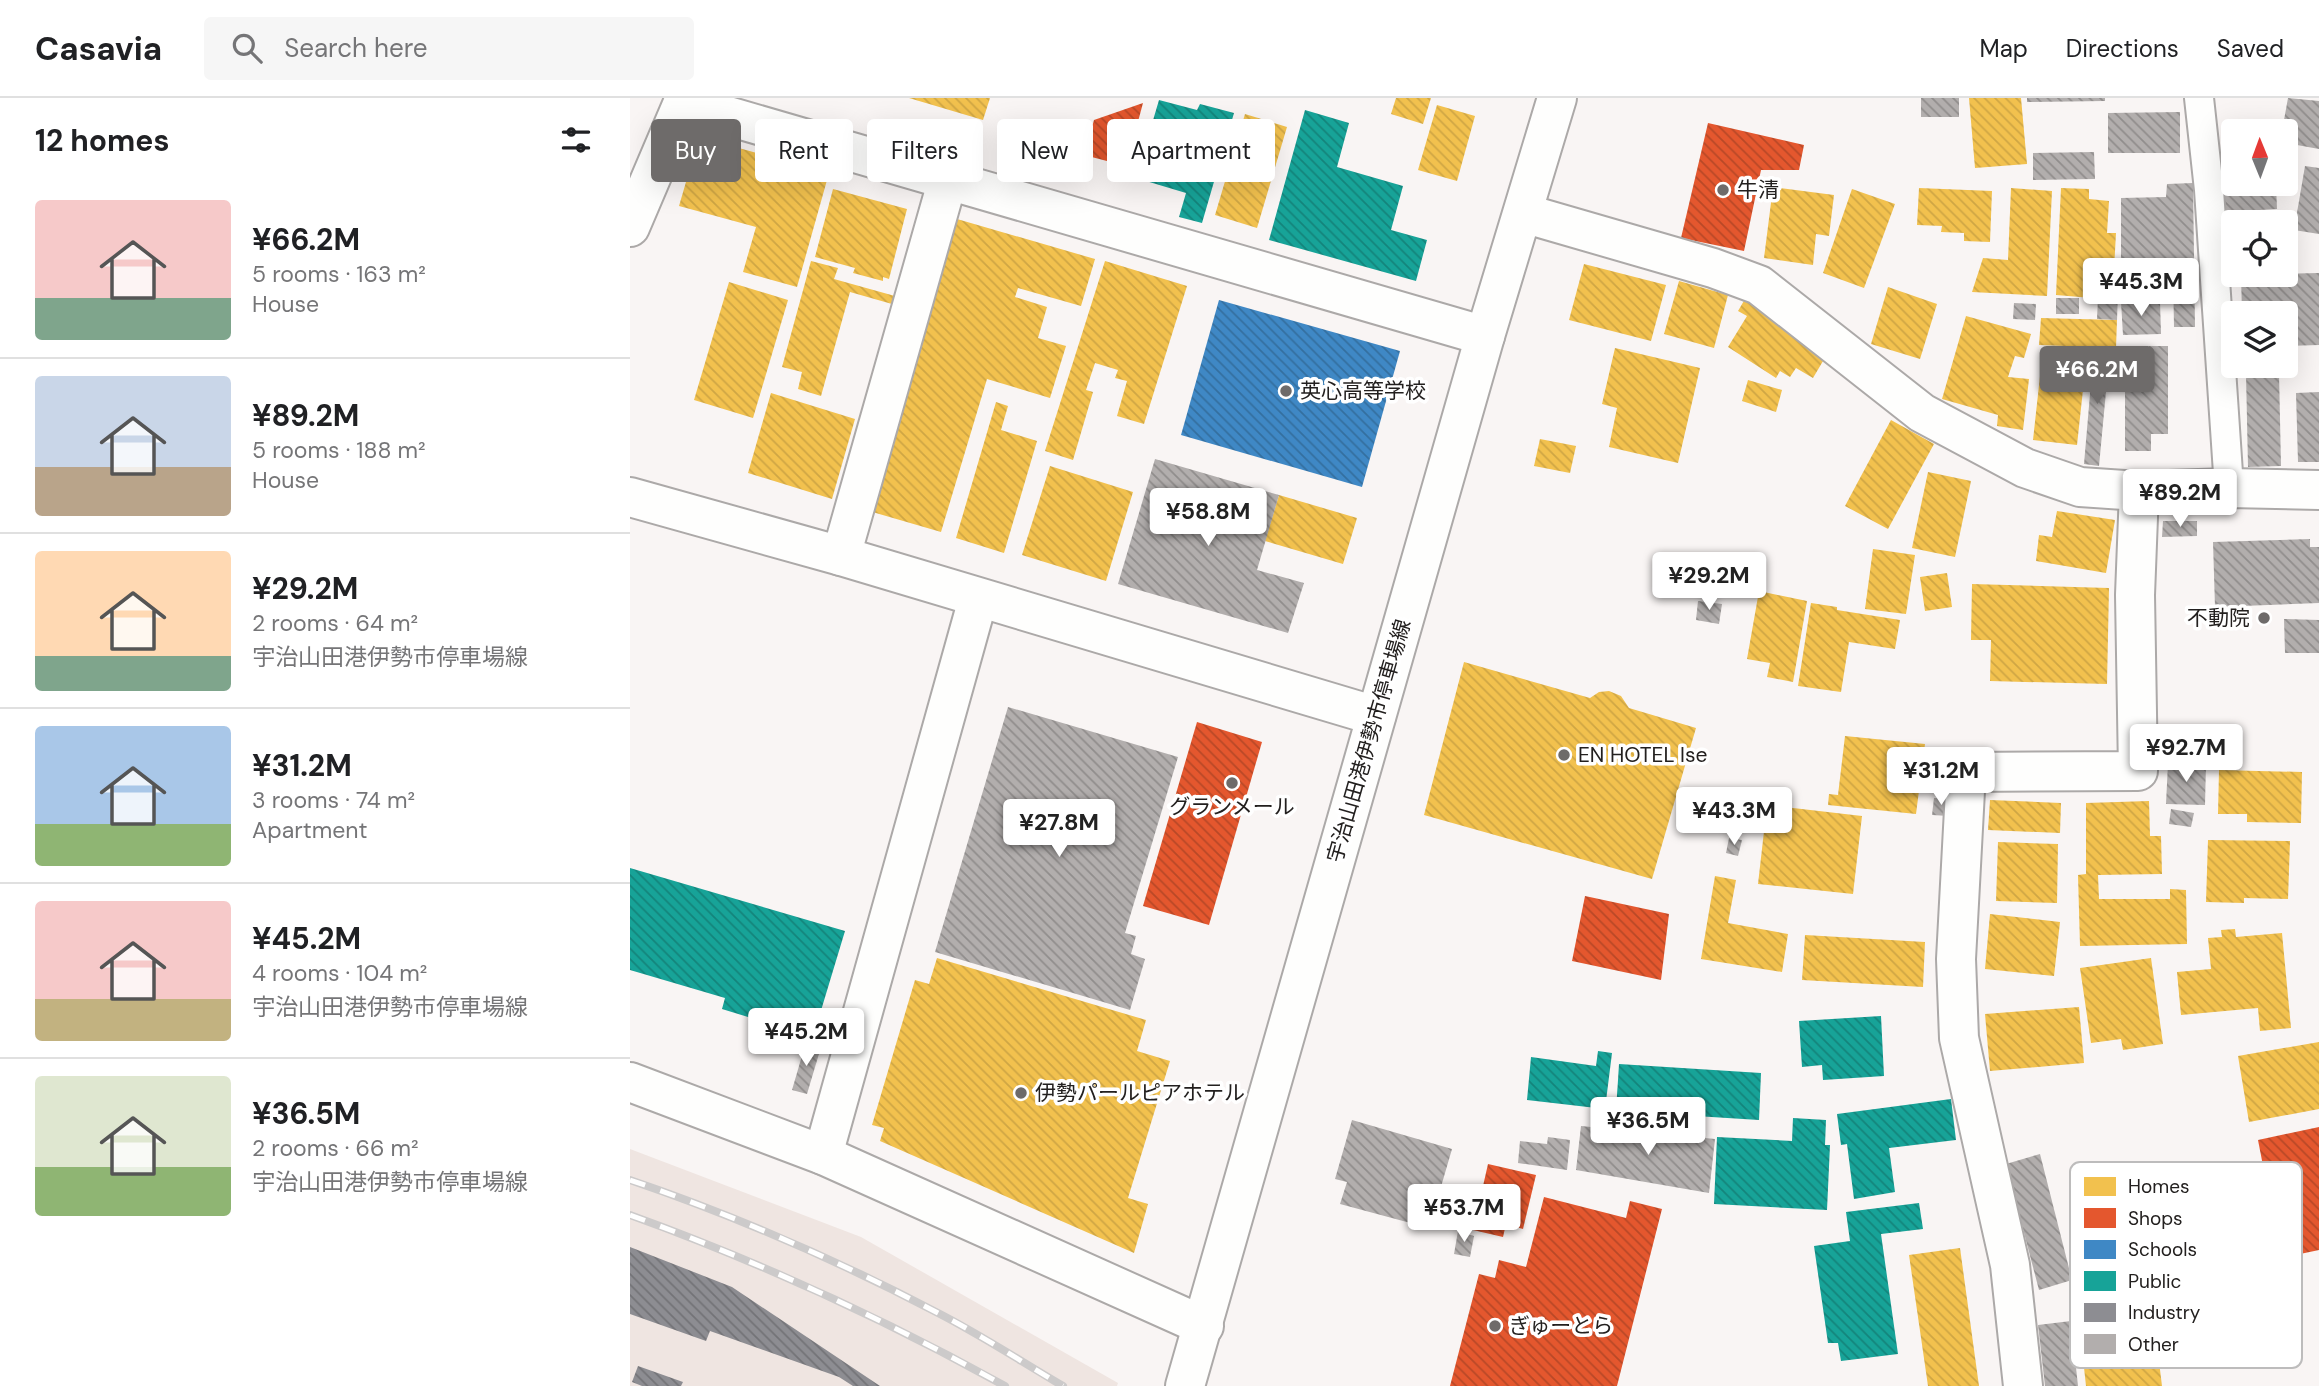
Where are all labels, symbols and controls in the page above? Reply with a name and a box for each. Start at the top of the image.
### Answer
search box [204,17,694,80]
text: Casavia [35,27,162,70]
icon: search [228,29,266,67]
text: Search here [284,31,428,65]
text: Map [1980,33,2028,64]
text: Directions [2066,33,2179,64]
text: Saved [2217,33,2284,64]
chip: Buy [651,119,741,182]
chip: Rent [755,119,853,182]
chip: Filters [867,119,983,182]
chip: New [997,119,1093,182]
chip: Apartment [1107,119,1275,182]
north arrow [2221,119,2298,196]
map controls [2221,119,2298,378]
text: 12 homes [35,121,169,160]
icon: filters [557,121,595,159]
place label: 牛清 [1737,176,1779,204]
marker: 牛清 [1715,182,1731,198]
button: locate [2221,210,2298,287]
text: ¥66.2M [252,220,360,259]
icon: home [91,228,175,312]
pin: ¥45.3M [2084,258,2198,318]
text: 5 rooms · 163 m² [252,259,426,289]
text: ¥45.3M [2099,266,2183,296]
text: House [252,289,319,319]
button: layers [2221,301,2298,378]
pin: ¥66.2M [2040,346,2154,406]
text: ¥66.2M [2056,354,2138,384]
place label: 英心高等学校 [1300,377,1426,405]
marker: 英心高等学校 [1278,383,1294,399]
text: ¥89.2M [252,396,359,435]
icon: home [91,404,175,488]
text: 5 rooms · 188 m² [252,435,426,465]
text: House [252,465,319,495]
pin: ¥89.2M [2123,470,2237,529]
text: ¥89.2M [2139,477,2221,507]
pin: ¥58.8M [1151,489,1265,548]
text: ¥58.8M [1166,496,1250,526]
pin: ¥29.2M [1652,552,1766,612]
text: ¥29.2M [1668,560,1750,590]
text: ¥29.2M [252,569,358,608]
icon: home [91,579,175,663]
place label: 不動院 [2187,604,2250,632]
text: 2 rooms · 64 m² [252,608,418,638]
marker: 不動院 [2256,610,2272,626]
street label: 宇治山田港伊勢市停車場線 [1321,616,1417,866]
text: 宇治山田港伊勢市停車場線 [252,642,528,672]
pin: ¥92.7M [2129,724,2243,784]
text: ¥92.7M [2146,732,2226,762]
place label: EN HOTEL Ise [1578,741,1708,769]
text: ¥31.2M [252,746,352,785]
marker: EN HOTEL Ise [1556,747,1572,763]
pin: ¥31.2M [1884,748,1998,807]
icon: home [91,754,175,838]
text: ¥31.2M [1903,755,1979,785]
marker: グランメール [1224,775,1240,791]
text: 3 rooms · 74 m² [252,785,415,815]
pin: ¥43.3M [1677,788,1791,847]
place label: グランメール [1169,793,1295,821]
text: ¥43.3M [1692,795,1776,825]
pin: ¥27.8M [1002,800,1116,859]
text: ¥27.8M [1019,807,1099,837]
text: Apartment [252,815,367,845]
text: ¥45.2M [252,919,361,958]
icon: home [91,929,175,1013]
text: 4 rooms · 104 m² [252,958,427,988]
text: 宇治山田港伊勢市停車場線 [252,992,528,1022]
pin: ¥45.2M [749,1009,863,1068]
text: ¥45.2M [764,1016,848,1046]
place label: 伊勢パールピアホテル [1035,1079,1245,1107]
marker: 伊勢パールピアホテル [1013,1085,1029,1101]
text: ¥36.5M [252,1094,360,1133]
pin: ¥36.5M [1591,1098,1705,1157]
icon: home [91,1104,175,1188]
text: ¥36.5M [1606,1105,1690,1135]
text: 2 rooms · 66 m² [252,1133,419,1163]
legend [2070,1162,2302,1368]
text: 宇治山田港伊勢市停車場線 [252,1167,528,1197]
text: Homes [2128,1174,2189,1199]
pin: ¥53.7M [1407,1184,1521,1244]
text: ¥53.7M [1424,1192,1504,1222]
text: Shops [2128,1206,2183,1231]
text: Schools [2128,1237,2197,1262]
text: Public [2128,1269,2181,1294]
text: Industry [2128,1300,2201,1325]
place label: ぎゅーとら [1509,1312,1613,1340]
marker: ぎゅーとら [1487,1318,1503,1334]
text: Other [2128,1332,2179,1357]

